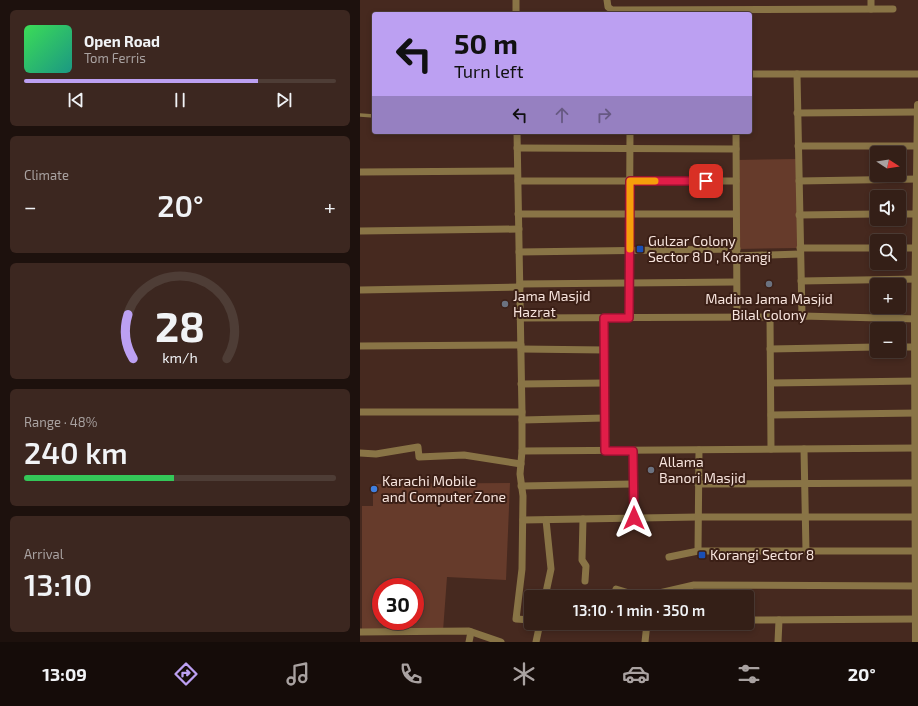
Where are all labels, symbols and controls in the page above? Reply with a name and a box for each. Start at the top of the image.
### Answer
text: 50 m [454,26,518,60]
icon: left [388,28,440,80]
text: Open Road [84,32,160,50]
text: Tom Ferris [84,50,146,66]
text: Turn left [454,60,524,82]
icon: previous [65,89,87,111]
icon: pause [169,89,191,111]
icon: next [273,89,295,111]
icon: left [509,104,531,126]
icon: ahead [551,104,573,126]
icon: right [593,104,615,126]
north arrow [870,146,906,182]
map controls [870,146,906,358]
pin [689,164,723,198]
text: Climate [24,167,69,183]
icon: arrive [695,170,717,192]
text: 20° [157,187,204,223]
button: sound [870,190,906,226]
text: − [24,193,37,219]
text: + [324,193,336,219]
place label: Gulzar Colony Sector 8 D , Korangi [648,232,771,265]
button: search [870,234,906,270]
marker: Gulzar Colony Sector 8 D , Korangi [635,244,645,254]
button: + [870,278,906,314]
marker: Madina Jama Masjid Bilal Colony [764,279,774,289]
place label: Jama Masjid Hazrat [513,287,591,320]
place label: Madina Jama Masjid Bilal Colony [705,290,833,323]
marker: Jama Masjid Hazrat [500,299,510,309]
text: 28 [155,300,205,350]
button: − [870,322,906,358]
text: km/h [162,349,198,366]
text: Range · 48% [24,414,97,430]
text: 240 km [24,434,128,470]
place label: Allama Banori Masjid [659,453,746,486]
marker: Allama Banori Masjid [646,465,656,475]
place label: Karachi Mobile and Computer Zone [382,472,506,505]
marker: Karachi Mobile and Computer Zone [369,484,379,494]
position arrow [613,497,655,539]
text: Arrival [24,546,64,562]
place label: Korangi Sector 8 [710,546,814,563]
marker: Korangi Sector 8 [697,550,707,560]
text: 13:10 [24,566,92,602]
speed limit sign: 30 [372,578,424,630]
text: 13:10 · 1 min · 350 m [573,601,705,619]
icon: directions [172,660,200,688]
icon: music [284,660,312,688]
icon: phone [397,660,425,688]
icon: climate [510,660,538,688]
icon: car [622,660,650,688]
icon: filters [735,660,763,688]
text: 13:09 [42,663,87,685]
text: 20° [848,663,876,685]

